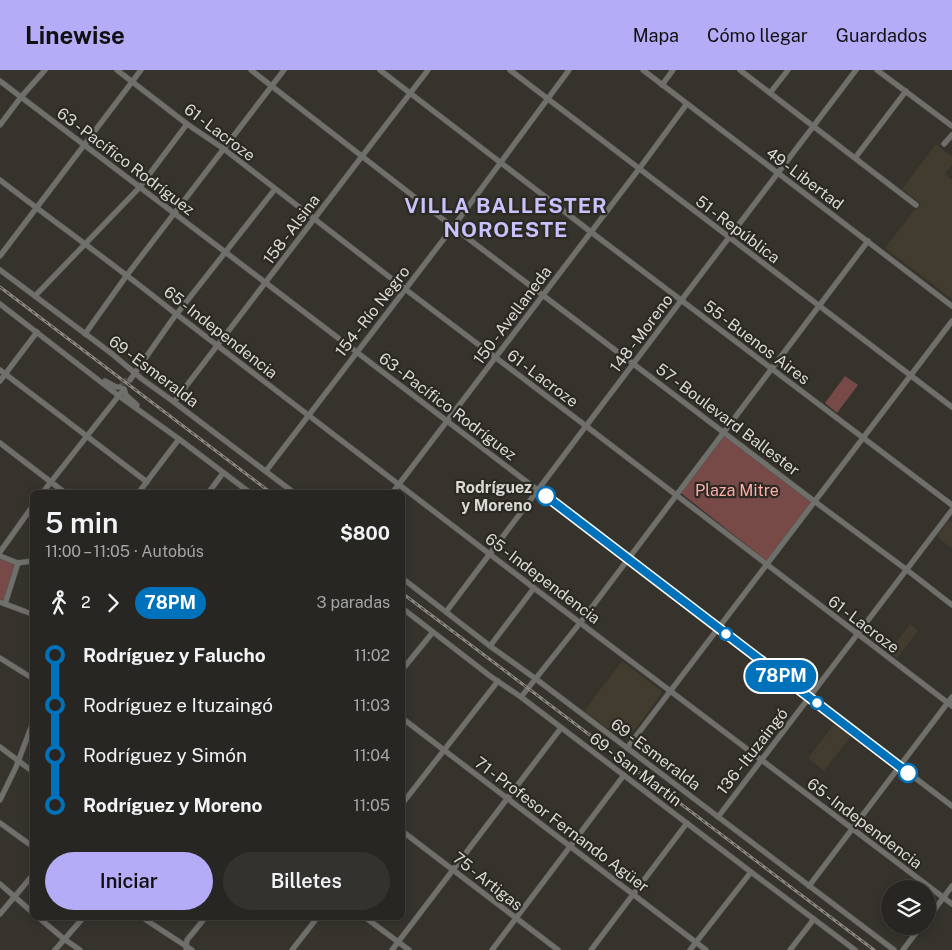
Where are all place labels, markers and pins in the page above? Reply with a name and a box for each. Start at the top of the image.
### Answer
place label: Rodríguez y Moreno [455,478,532,515]
marker: Rodríguez y Moreno [536,486,556,506]
unlabelled marker [719,627,733,641]
unlabelled marker [810,696,824,710]
unlabelled marker [898,763,918,783]

